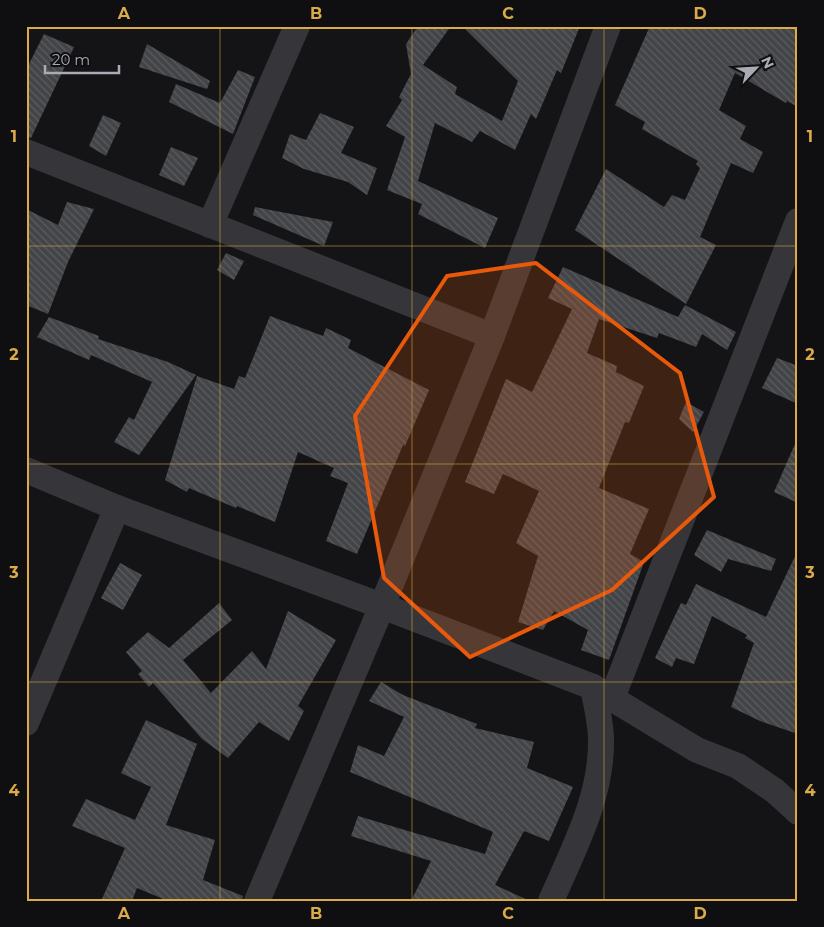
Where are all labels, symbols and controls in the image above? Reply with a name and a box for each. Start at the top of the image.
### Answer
text: A [117,4,131,23]
text: B [310,4,322,23]
text: C [502,4,514,23]
text: D [693,4,707,23]
scale bar [45,42,119,74]
north arrow [732,42,782,92]
text: 20 m [52,50,90,69]
text: N [757,54,778,71]
text: 1 [11,127,17,146]
text: 1 [807,127,813,146]
text: 2 [9,345,19,364]
text: 2 [805,345,815,364]
text: 3 [8,563,19,582]
text: 3 [804,563,815,582]
text: 4 [8,781,20,800]
text: 4 [804,781,816,800]
text: A [117,904,131,923]
text: B [310,904,322,923]
text: C [502,904,514,923]
text: D [693,904,707,923]

